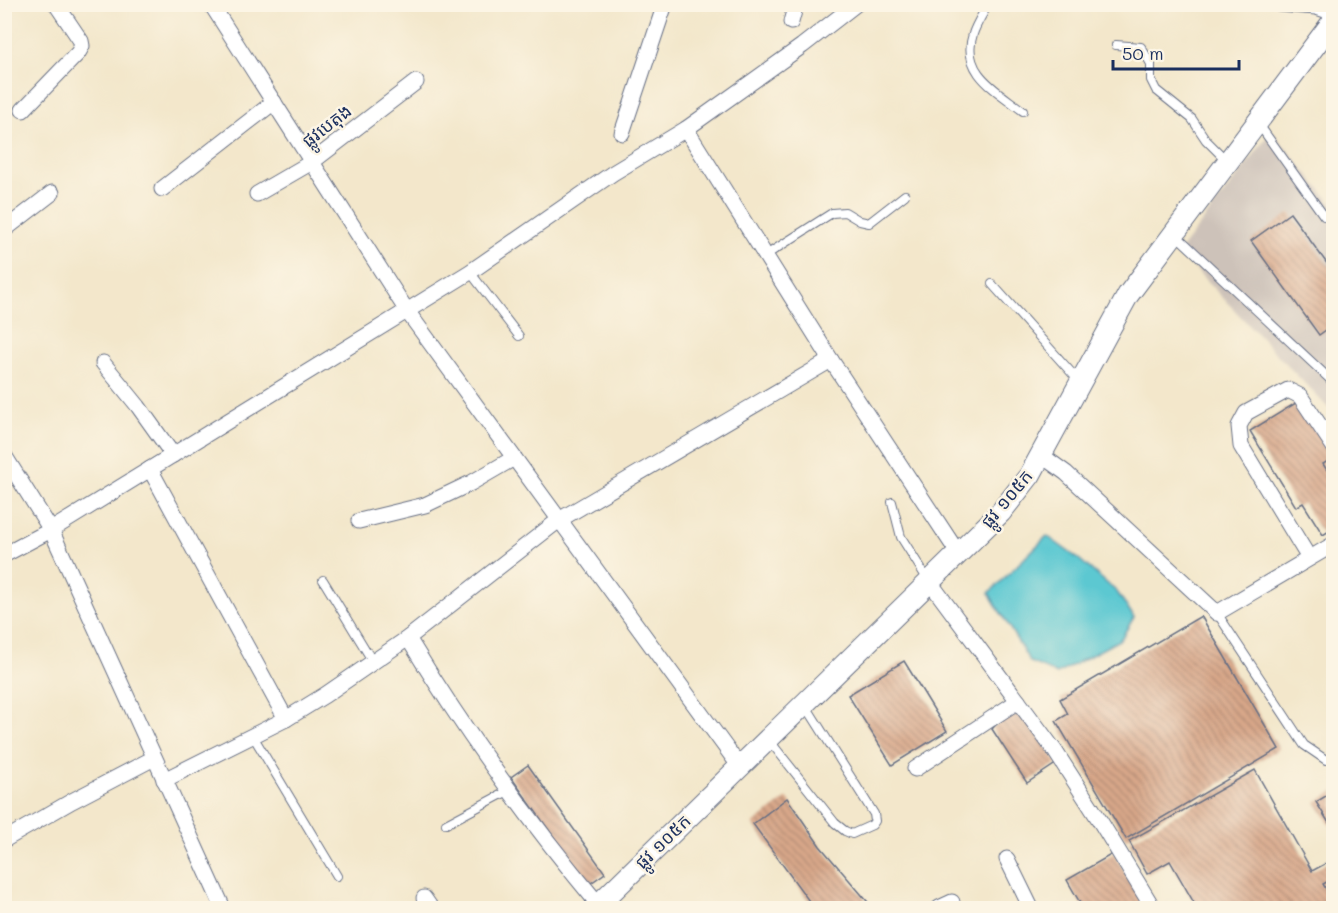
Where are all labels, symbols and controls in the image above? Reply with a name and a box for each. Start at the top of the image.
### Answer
scale bar [1113,33,1239,71]
text: 50 m [1122,41,1164,65]
street label: ផ្លូវបេតុង [297,98,359,156]
street label: ផ្លូវ ១០៥ក [975,464,1042,536]
street label: ផ្លូវ ១០៥ក [629,809,699,878]

